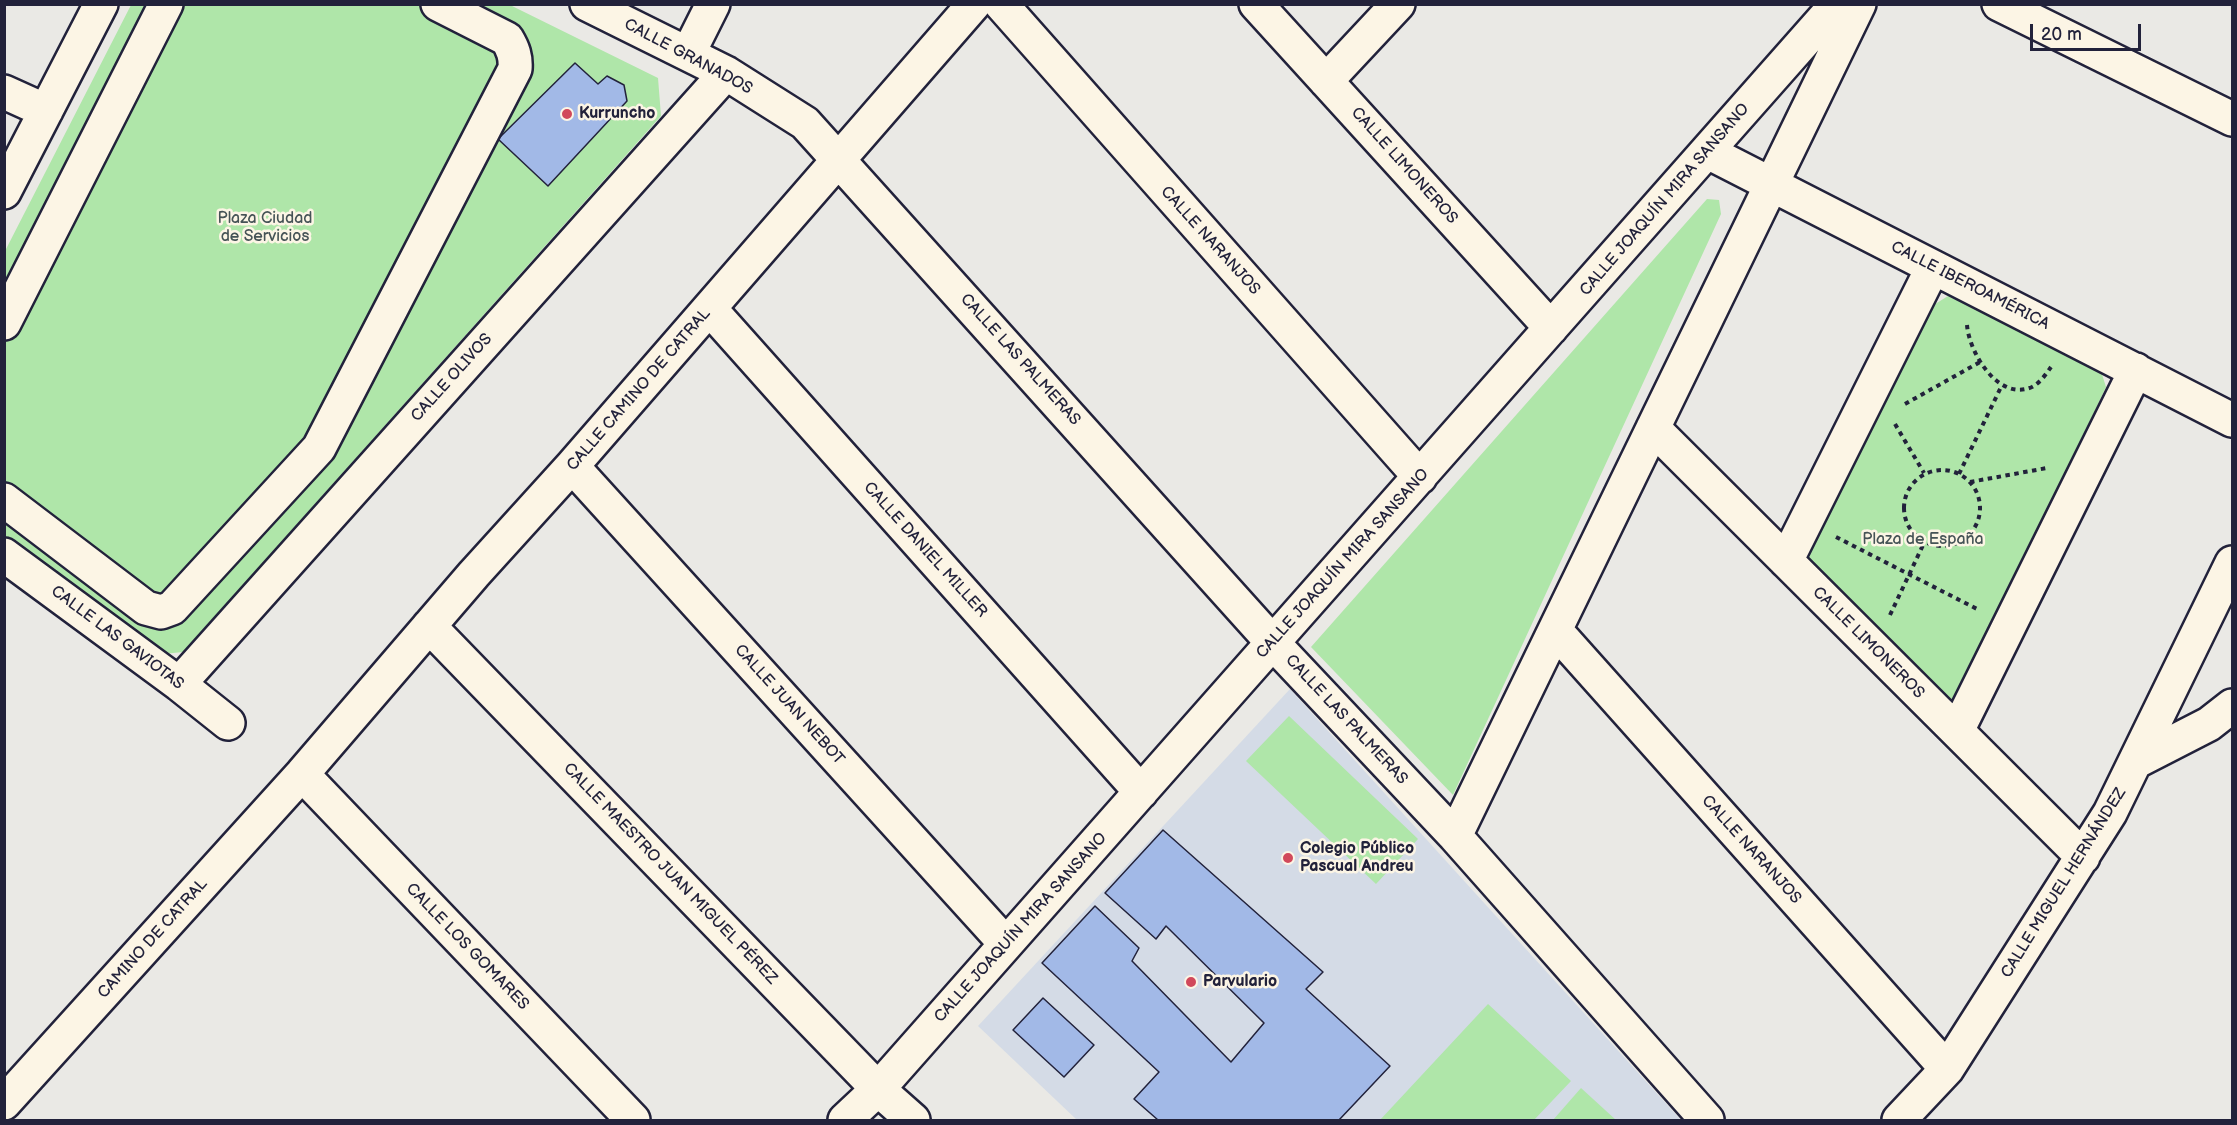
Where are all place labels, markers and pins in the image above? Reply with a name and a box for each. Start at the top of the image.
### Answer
place label: Kurruncho [579,104,655,124]
marker: Kurruncho [560,107,574,121]
place label: Colegio Público Pascual Andreu [1300,839,1414,877]
marker: Colegio Público Pascual Andreu [1281,851,1295,865]
place label: Parvulario [1203,972,1277,992]
marker: Parvulario [1184,975,1198,989]

